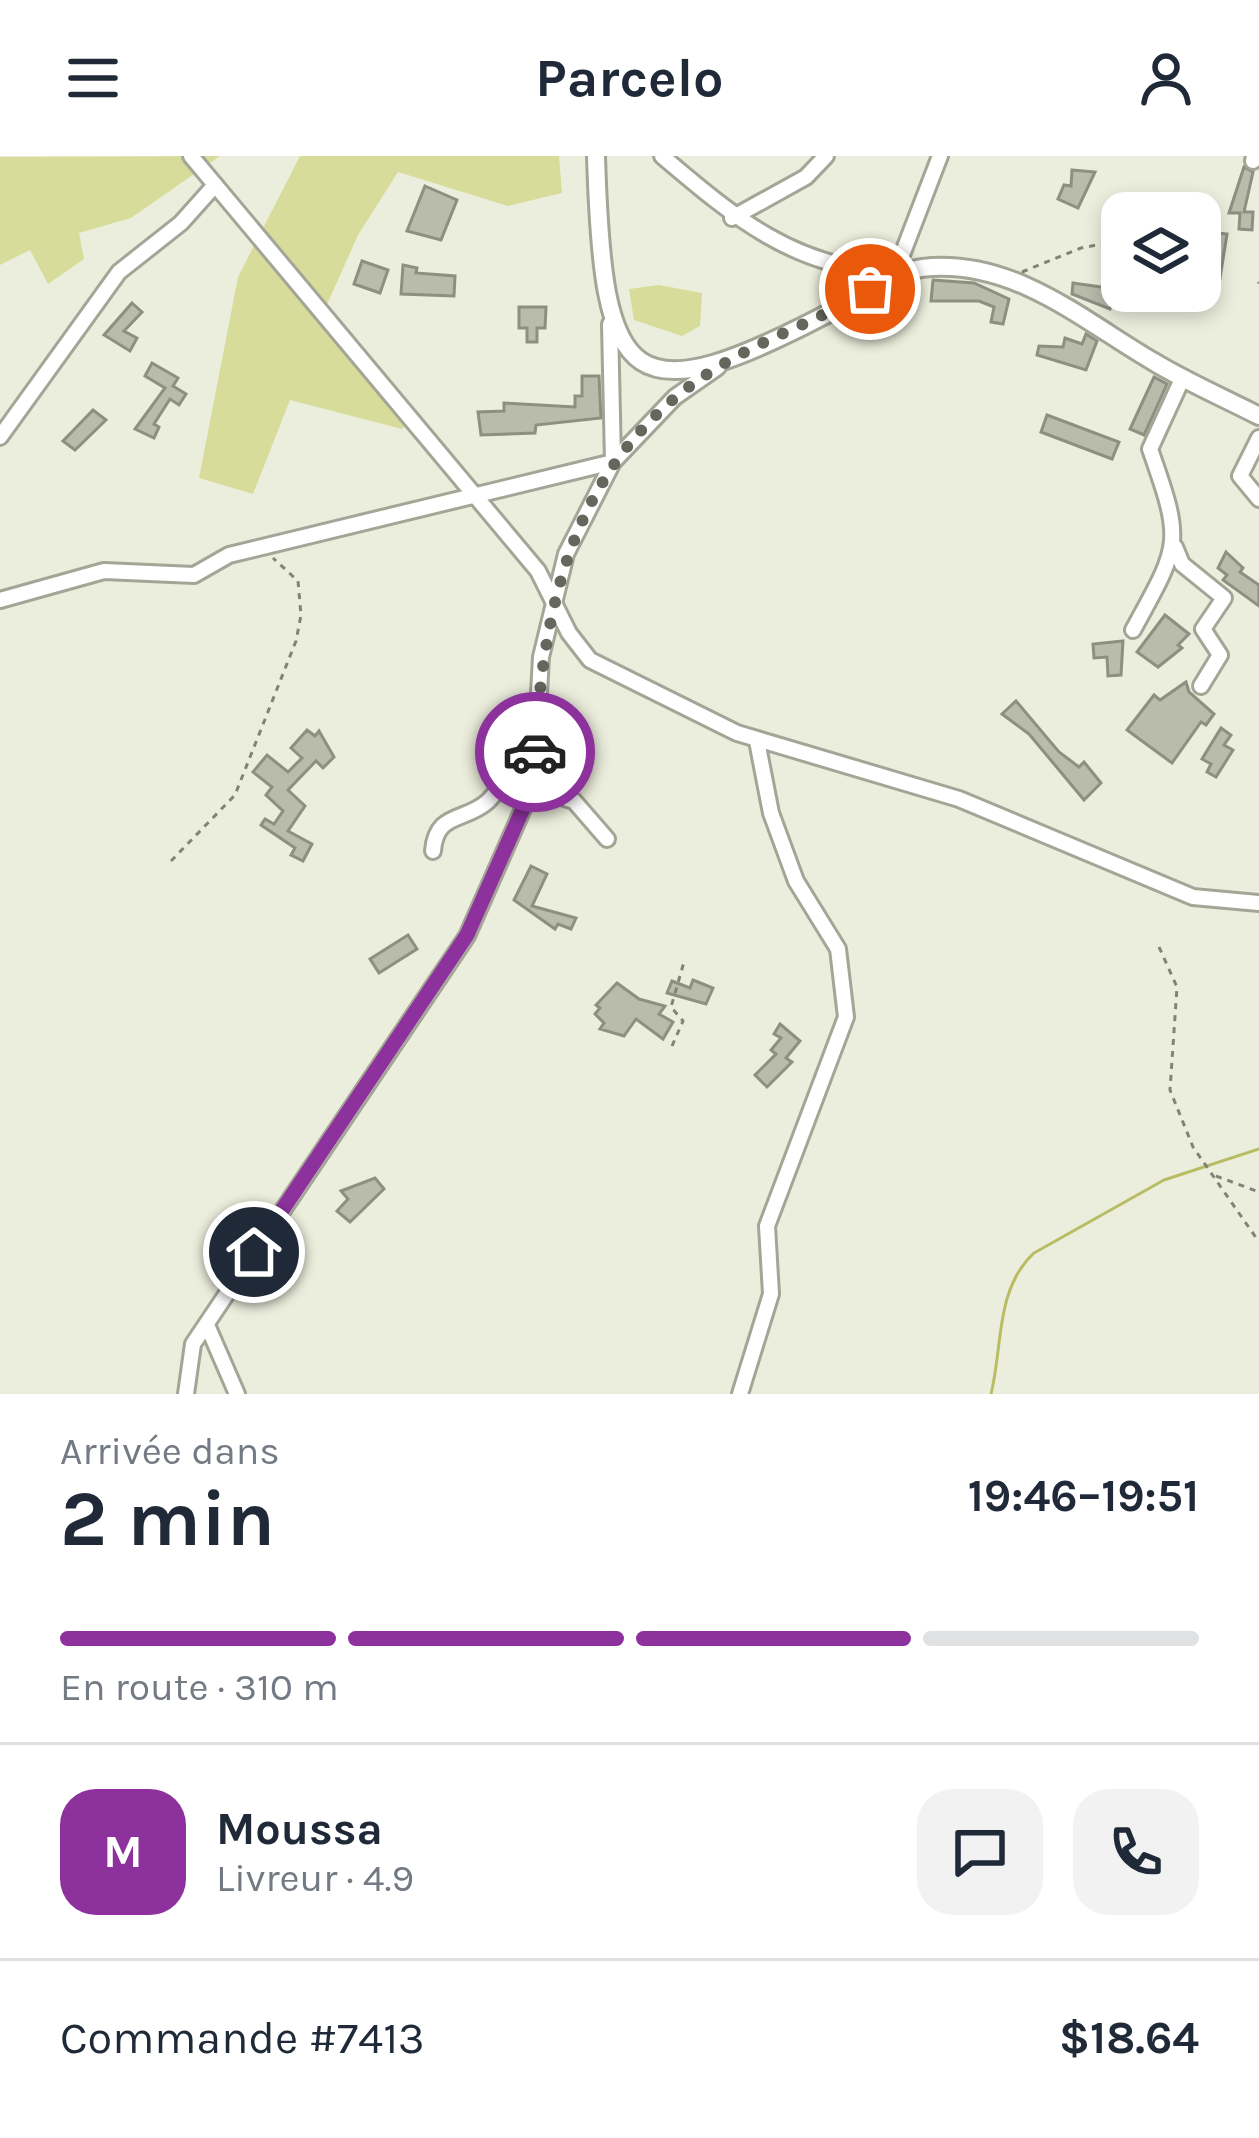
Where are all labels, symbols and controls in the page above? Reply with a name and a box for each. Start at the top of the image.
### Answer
icon: menu [60,45,126,111]
icon: person [1133,45,1199,111]
text: Parcelo [535,46,724,110]
map controls [1101,192,1221,312]
button: layers [1101,192,1221,312]
pin [819,238,921,340]
icon: bag [837,256,903,322]
courier [475,692,595,812]
icon: car [502,719,568,785]
pin [203,1201,305,1303]
icon: home [221,1219,287,1285]
text: Arrivée dans [60,1428,280,1474]
text: 19:46–19:51 [968,1470,1199,1522]
text: 2 min [60,1473,275,1565]
text: En route · 310 m [60,1664,339,1710]
button: chat [917,1789,1043,1915]
button: phone [1073,1789,1199,1915]
text: Moussa [216,1803,383,1855]
text: M [103,1826,143,1878]
text: Livreur · 4.9 [216,1855,414,1901]
text: Commande #7413 [60,2012,425,2064]
text: $18.64 [1059,2012,1199,2064]

